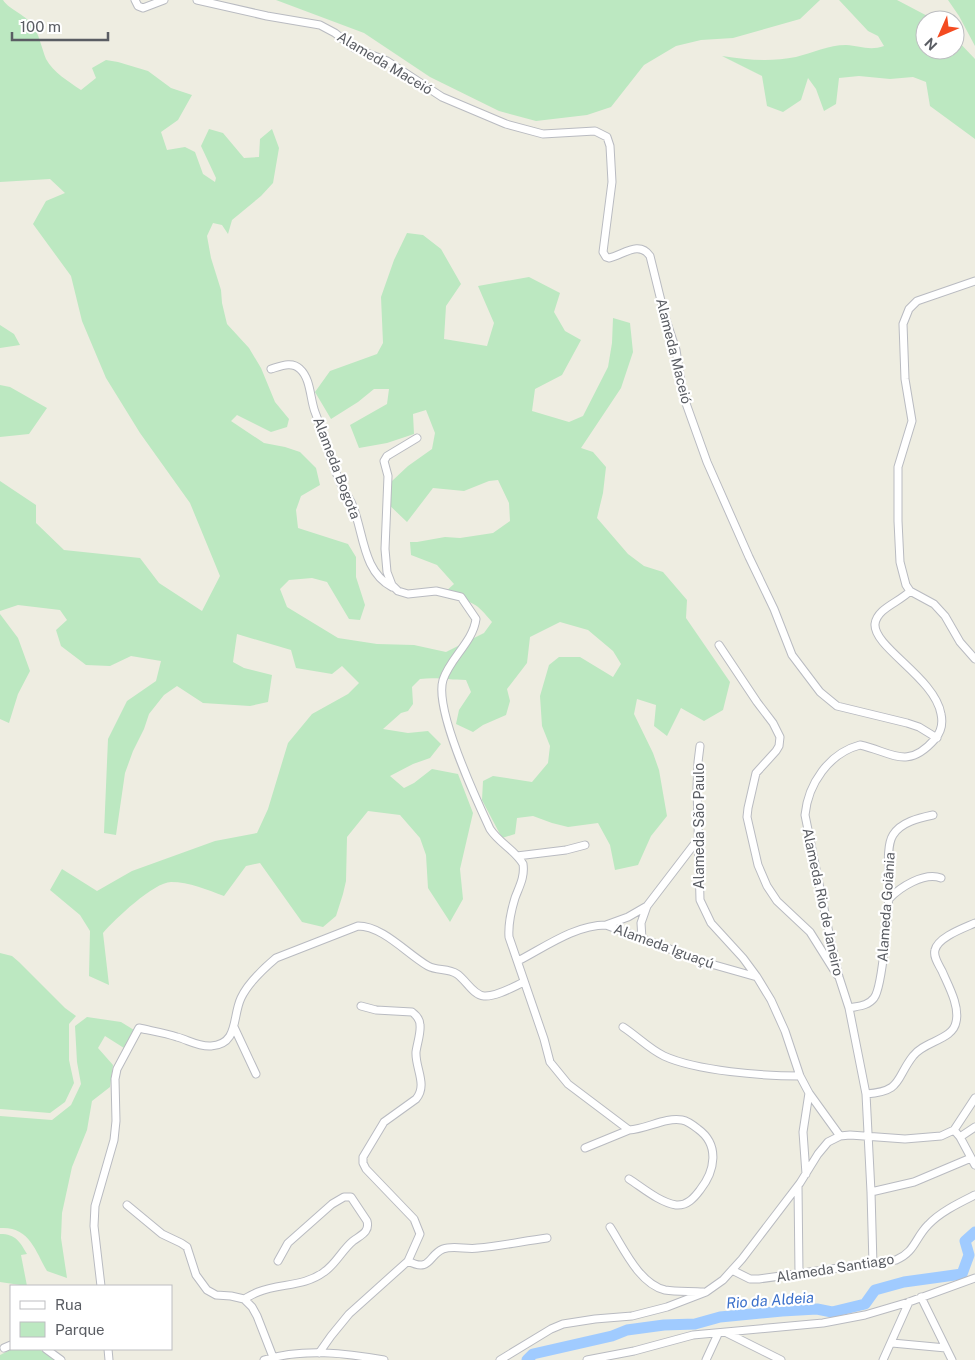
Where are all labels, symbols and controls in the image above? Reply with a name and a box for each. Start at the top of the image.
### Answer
scale bar [12,10,109,42]
north arrow [915,10,965,60]
text: 100 m [20,18,61,35]
street label: Alameda Maceió [334,28,436,98]
text: N [921,35,940,54]
street label: Alameda Maceió [653,296,695,406]
street label: Alameda Bogota [310,415,364,521]
street label: Alameda São Paulo [691,763,707,889]
street label: Alameda Rio de Janeiro [799,827,847,978]
street label: Alameda Goiânia [874,852,898,962]
street label: Alameda Iguaçú [612,920,716,972]
street label: Alameda Santiago [775,1251,895,1285]
legend [10,1285,172,1350]
water label: Rio da Aldeia [726,1288,814,1312]
text: Rua [55,1296,82,1313]
text: Parque [55,1321,105,1338]

